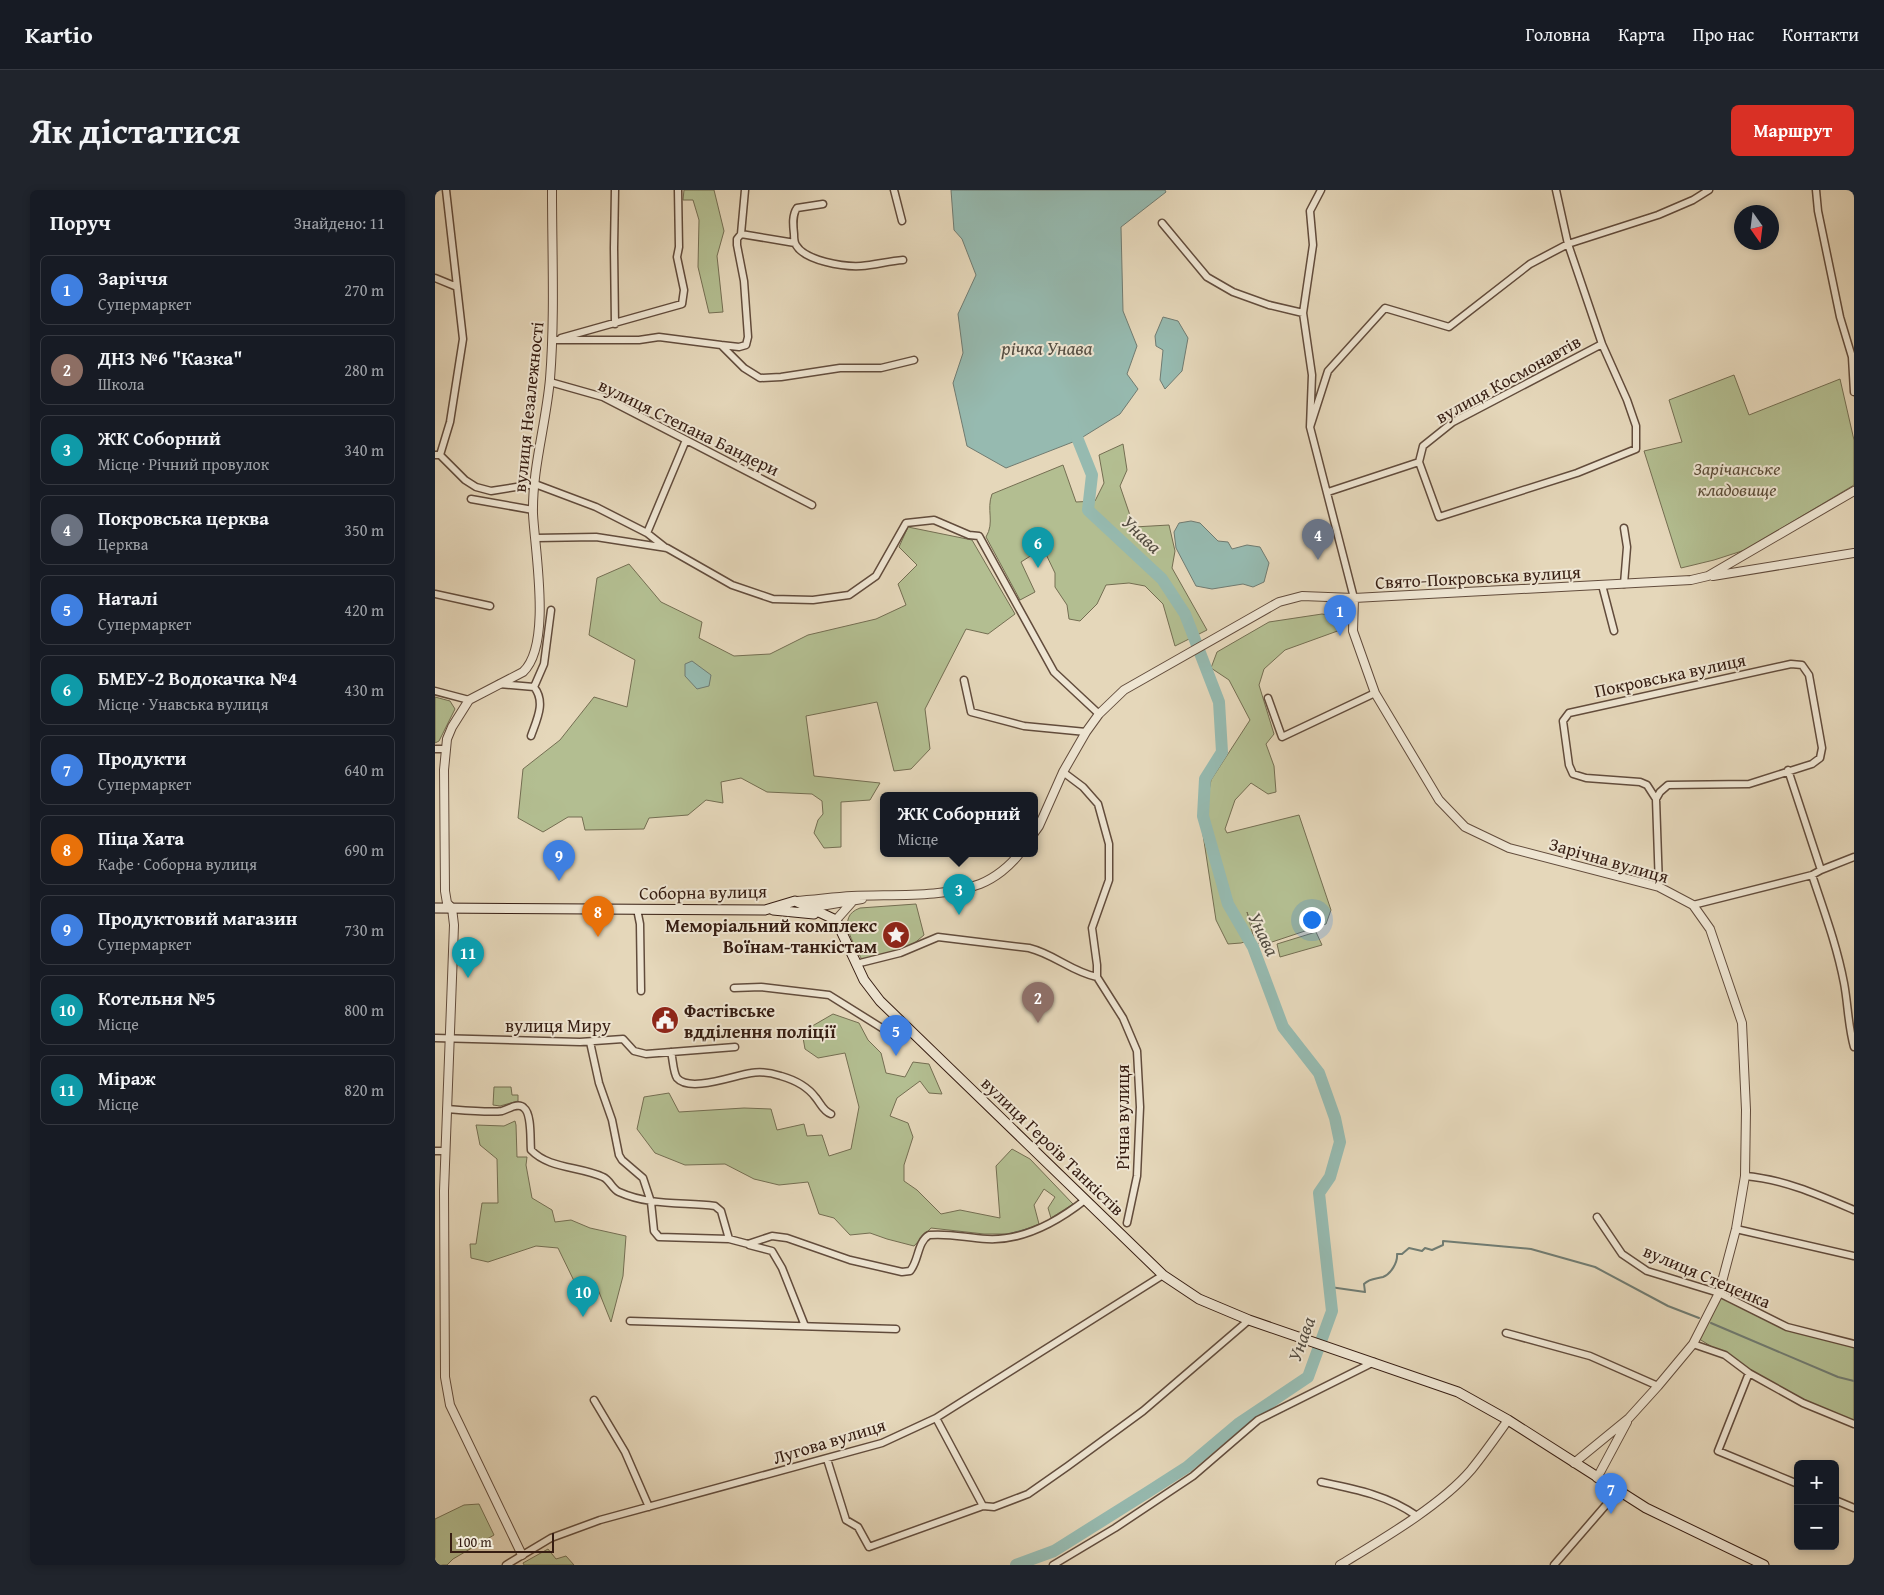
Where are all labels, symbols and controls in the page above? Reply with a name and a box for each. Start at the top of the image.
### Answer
text: Kartio [25,17,93,52]
text: Головна [1525,21,1590,48]
text: Карта [1618,21,1665,48]
text: Про нас [1693,21,1754,48]
text: Контакти [1782,21,1859,48]
text: Як дістатися [30,105,240,156]
button: Маршрут [1731,105,1854,156]
north arrow [1734,205,1779,250]
text: Поруч [50,207,111,238]
text: Знайдено: 11 [294,211,385,235]
text: Заріччя [98,264,168,292]
text: 1 [63,278,71,302]
text: 270 m [344,278,384,302]
text: Супермаркет [98,292,191,316]
street label: вулиця Незалежності [506,320,550,494]
street label: вулиця Космонавтів [1430,328,1586,430]
water label: річка Унава [1001,334,1093,362]
text: ДНЗ №6 "Казка" [98,344,242,372]
text: 2 [63,358,71,382]
text: 280 m [344,358,384,382]
street label: вулиця Степана Бандери [594,371,784,483]
text: Школа [98,372,144,396]
text: ЖК Соборний [98,424,221,452]
text: 3 [63,438,71,462]
text: 340 m [344,438,384,462]
text: Місце · Річний провулок [98,452,269,476]
park label: Зарічанське кладовище [1694,455,1780,503]
text: Покровська церква [98,504,269,532]
water label: Унава [1116,508,1168,560]
text: 4 [63,518,71,542]
text: 350 m [344,518,384,542]
pin: 4 [1302,519,1334,560]
pin: 6 [1022,527,1054,568]
text: Церква [98,532,148,556]
street label: Свято-Покровська вулиця [1374,558,1582,596]
text: Наталі [98,584,158,612]
pin: 1 [1324,595,1356,636]
text: 5 [63,598,71,622]
text: 420 m [344,598,384,622]
text: Супермаркет [98,612,191,636]
street label: Покровська вулиця [1592,646,1748,704]
text: БМЕУ-2 Водокачка №4 [98,664,297,692]
text: 6 [63,678,71,702]
text: 430 m [344,678,384,702]
text: Місце · Унавська вулиця [98,692,269,716]
text: Продукти [98,744,186,772]
text: 7 [63,758,71,782]
text: 640 m [344,758,384,782]
text: Супермаркет [98,772,191,796]
popup [880,792,1038,857]
text: ЖК Соборний [898,799,1020,827]
text: Піца Хата [98,824,184,852]
text: Місце [898,827,938,851]
street label: Зарічна вулиця [1546,830,1672,890]
text: 8 [63,838,71,862]
text: 690 m [344,838,384,862]
pin: 9 [543,840,575,881]
text: Кафе · Соборна вулиця [98,852,257,876]
pin: 3 [943,874,975,915]
street label: Соборна вулиця [639,877,767,907]
pin: 8 [582,896,614,937]
text: Продуктовий магазин [98,904,297,932]
water label: Унава [1241,907,1287,961]
your location [1299,907,1325,933]
place label: Меморіальний комплекс Воїнам-танкістам [665,912,877,960]
text: 9 [63,918,71,942]
text: 730 m [344,918,384,942]
place icon: Меморіальний комплекс Воїнам-танкістам [881,920,911,950]
text: Супермаркет [98,932,191,956]
pin: 11 [452,937,484,978]
pin: 2 [1022,982,1054,1023]
text: Котельня №5 [98,984,216,1012]
place label: Фастівське вдділення поліції [684,997,837,1045]
text: 10 [59,998,75,1022]
text: 800 m [344,998,384,1022]
public building icon: Фастівське вдділення поліції [650,1005,680,1035]
text: Місце [98,1012,139,1036]
street label: вулиця Миру [505,1012,611,1039]
pin: 5 [880,1015,912,1056]
text: Міраж [98,1064,156,1092]
street label: Річна вулиця [1109,1064,1136,1170]
street label: вулиця Героїв Танкістів [975,1070,1131,1222]
text: 11 [59,1078,75,1102]
text: 820 m [344,1078,384,1102]
text: Місце [98,1092,139,1116]
street label: вулиця Стеценка [1639,1237,1775,1315]
pin: 10 [567,1276,599,1317]
water label: Унава [1280,1312,1322,1365]
street label: Лугова вулиця [769,1411,889,1471]
map controls [1794,1460,1839,1550]
button: + [1794,1460,1839,1505]
pin: 7 [1595,1473,1627,1514]
button: − [1794,1505,1839,1550]
scale bar [450,1530,554,1553]
text: 100 m [457,1532,492,1552]

